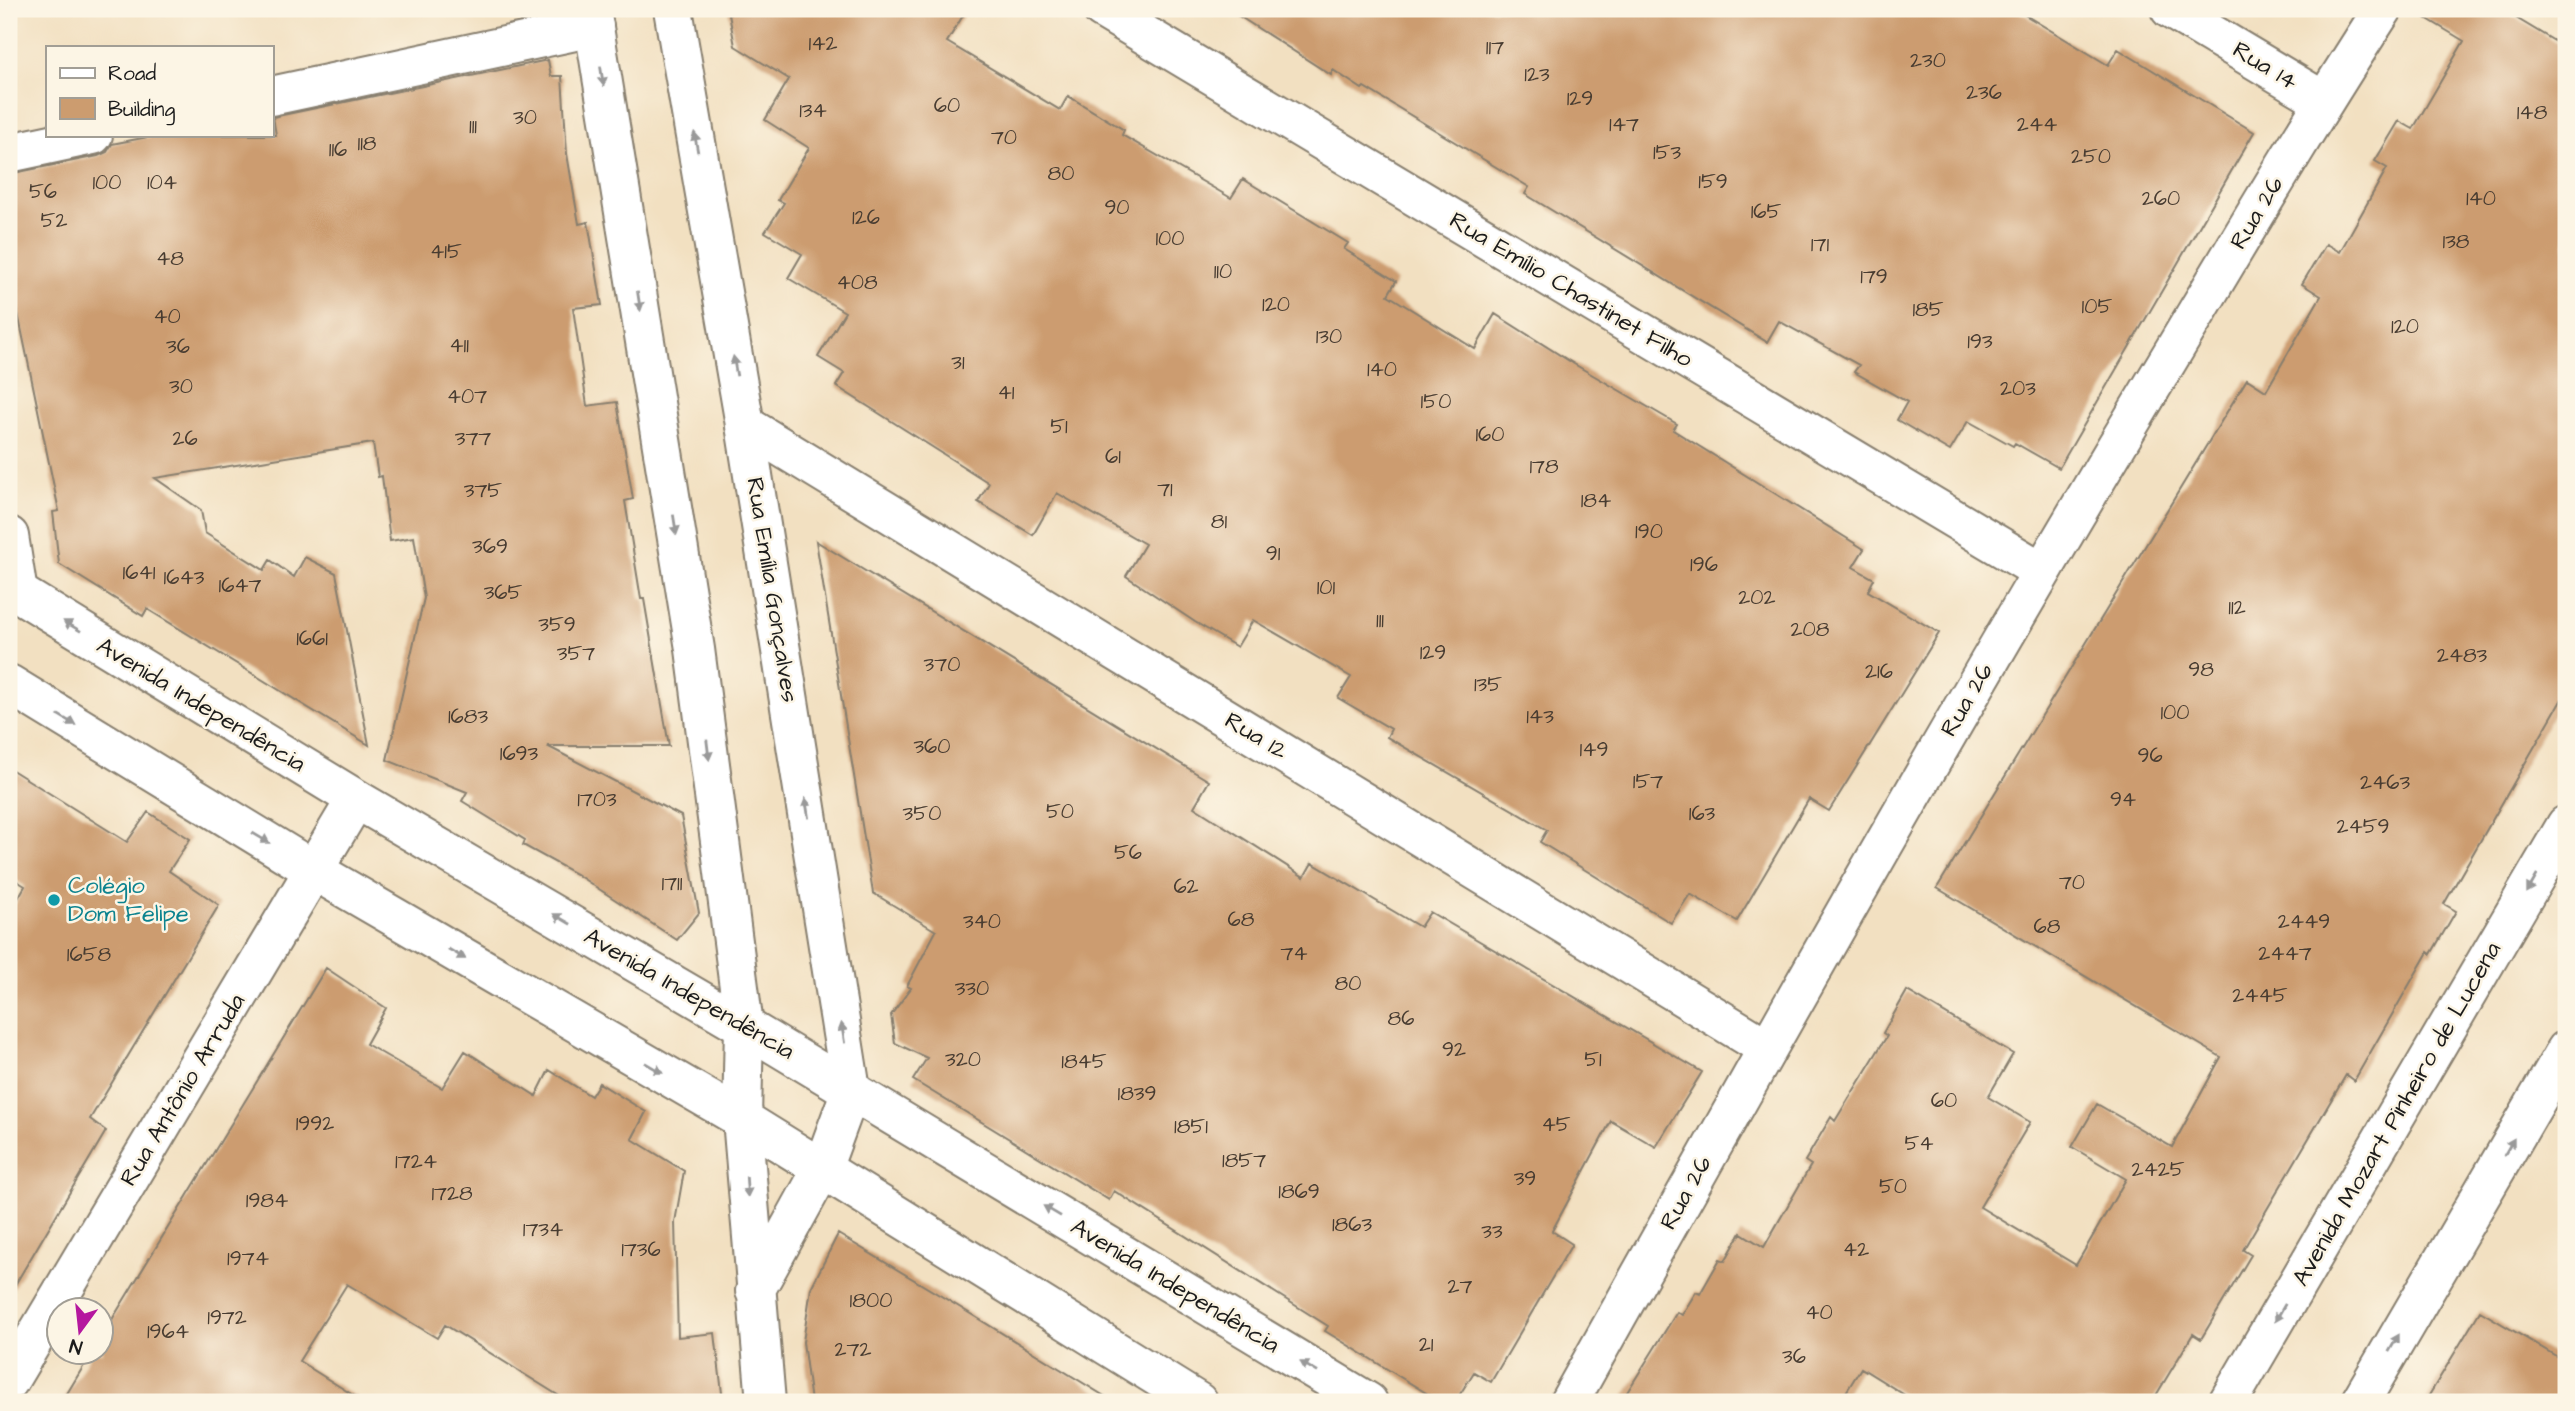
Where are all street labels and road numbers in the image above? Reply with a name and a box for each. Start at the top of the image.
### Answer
street label: Rua 14 [2226,33,2304,99]
street label: Rua 26 [2222,170,2292,256]
street label: Rua Emílio Chastinet Filho [1443,204,1699,377]
street label: Rua Emília Gonçalves [737,475,807,705]
street label: Avenida Independência [90,629,312,781]
street label: Rua 26 [1932,657,2002,743]
street label: Rua 12 [1218,704,1294,768]
street label: Avenida Independência [577,920,801,1068]
street label: Avenida Mozart Pinheiro de Lucena [2284,936,2510,1292]
street label: Rua Antônio Arruda [112,987,254,1193]
street label: Rua 26 [1652,1150,1720,1236]
street label: Avenida Independência [1064,1210,1286,1362]

